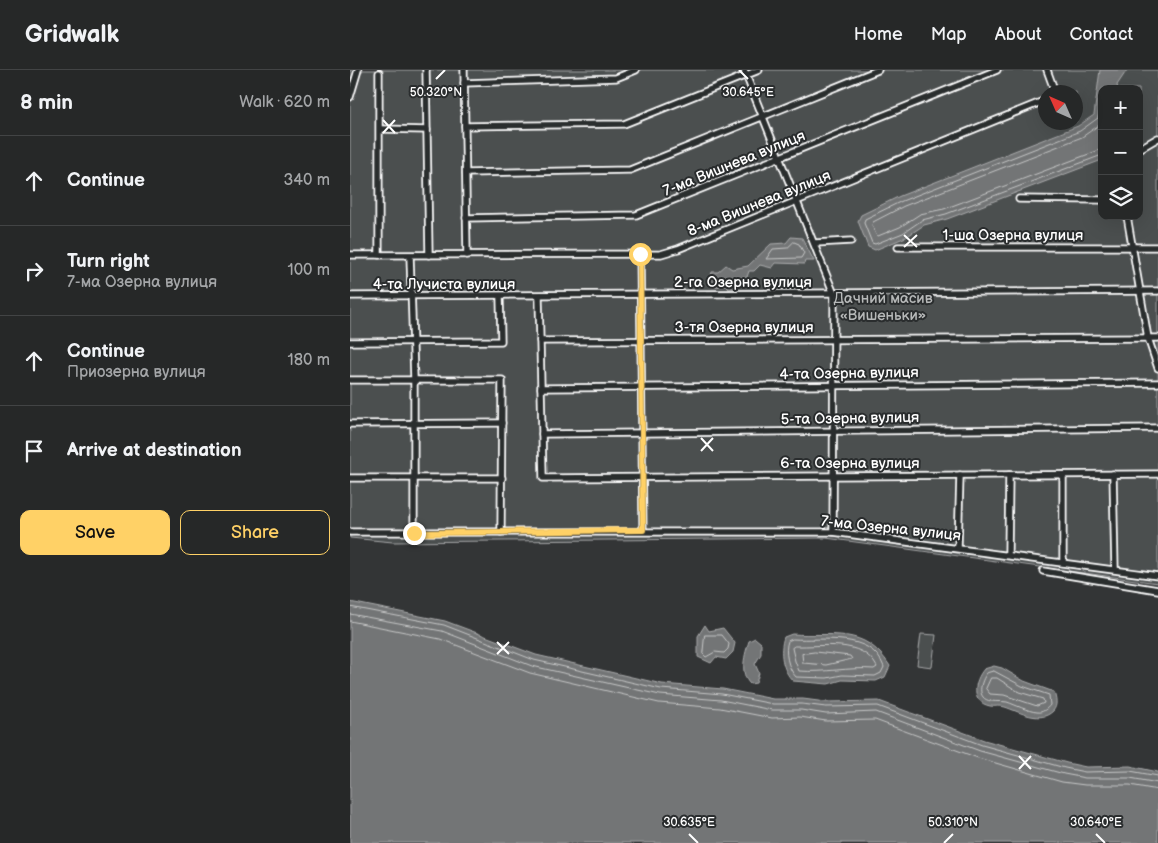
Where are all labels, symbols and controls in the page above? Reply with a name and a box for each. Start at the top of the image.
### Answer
text: Gridwalk [25,20,119,49]
text: Home [854,24,903,45]
text: Map [931,24,967,45]
text: About [995,24,1042,45]
text: Contact [1070,24,1133,45]
text: 50.320°N [410,85,462,100]
text: 30.645°E [722,85,774,100]
north arrow [1038,85,1083,130]
map controls [1098,85,1143,220]
button: + [1098,85,1143,130]
text: 8 min [20,90,73,115]
text: Walk · 620 m [239,93,330,112]
street label: 7-ма Вишнева вулиця [660,126,808,201]
button: − [1098,130,1143,175]
street label: 8-ма Вишнева вулиця [685,166,834,241]
icon: ahead [20,167,48,195]
text: Continue [67,169,145,192]
text: 340 m [283,171,330,190]
button: layers [1098,175,1143,220]
street label: 1-ша Озерна вулиця [943,226,1083,245]
route start [629,243,652,266]
text: Turn right [67,250,150,273]
icon: right [20,257,48,285]
text: 100 m [287,261,330,280]
text: 7-ма Озерна вулиця [67,273,217,292]
street label: 2-га Озерна вулиця [674,273,812,292]
street label: 4-та Лучиста вулиця [373,275,515,294]
park label: Дачний масив «Вишеньки» [833,289,933,325]
street label: 3-тя Озерна вулиця [674,318,814,337]
text: Continue [67,340,145,363]
icon: ahead [20,347,48,375]
text: 180 m [288,351,330,370]
text: Приозерна вулиця [67,363,206,382]
street label: 4-та Озерна вулиця [779,363,919,384]
street label: 5-та Озерна вулиця [780,408,920,429]
icon: arrive [20,437,48,465]
text: Arrive at destination [67,439,242,462]
street label: 6-та Озерна вулиця [780,454,920,473]
button: Save [20,510,170,555]
button: Share [180,510,330,555]
street label: 7-ма Озерна вулиця [820,512,962,545]
route end [403,522,426,545]
text: 30.635°E [663,815,715,830]
text: 50.310°N [928,815,978,830]
text: 30.640°E [1070,815,1122,830]

